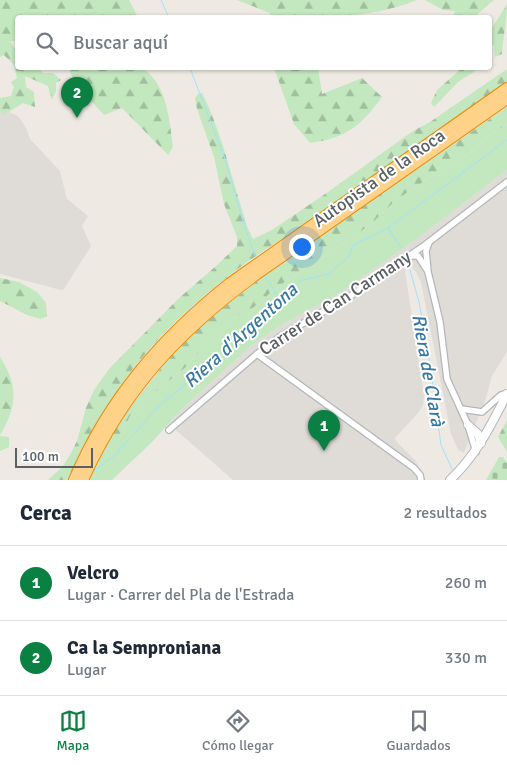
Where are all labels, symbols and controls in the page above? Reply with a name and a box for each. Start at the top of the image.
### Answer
search box [15,15,492,70]
icon: search [33,29,61,57]
text: Buscar aquí [73,31,168,55]
pin: 2 [61,77,93,118]
street label: Autopista de la Roca [309,124,449,232]
your location [289,234,315,260]
street label: Carrer de Can Carmany [255,245,415,360]
water label: Riera d'Argentona [179,277,304,393]
water label: Riera de Clarà [406,312,450,430]
pin: 1 [308,410,340,451]
scale bar [15,445,92,468]
text: 100 m [22,448,59,465]
text: Cerca [20,500,72,526]
text: 2 resultados [404,503,487,523]
text: Velcro [67,561,119,585]
text: 1 [32,573,40,593]
text: 260 m [445,573,487,593]
text: Lugar · Carrer del Pla de l'Estrada [67,585,294,605]
text: Ca la Semproniana [67,636,221,660]
text: 2 [32,648,40,668]
text: 330 m [445,648,487,668]
text: Lugar [67,660,106,680]
tab: Mapa [56,707,89,754]
tab: Cómo llegar [202,707,274,754]
tab: Guardados [387,707,451,754]

